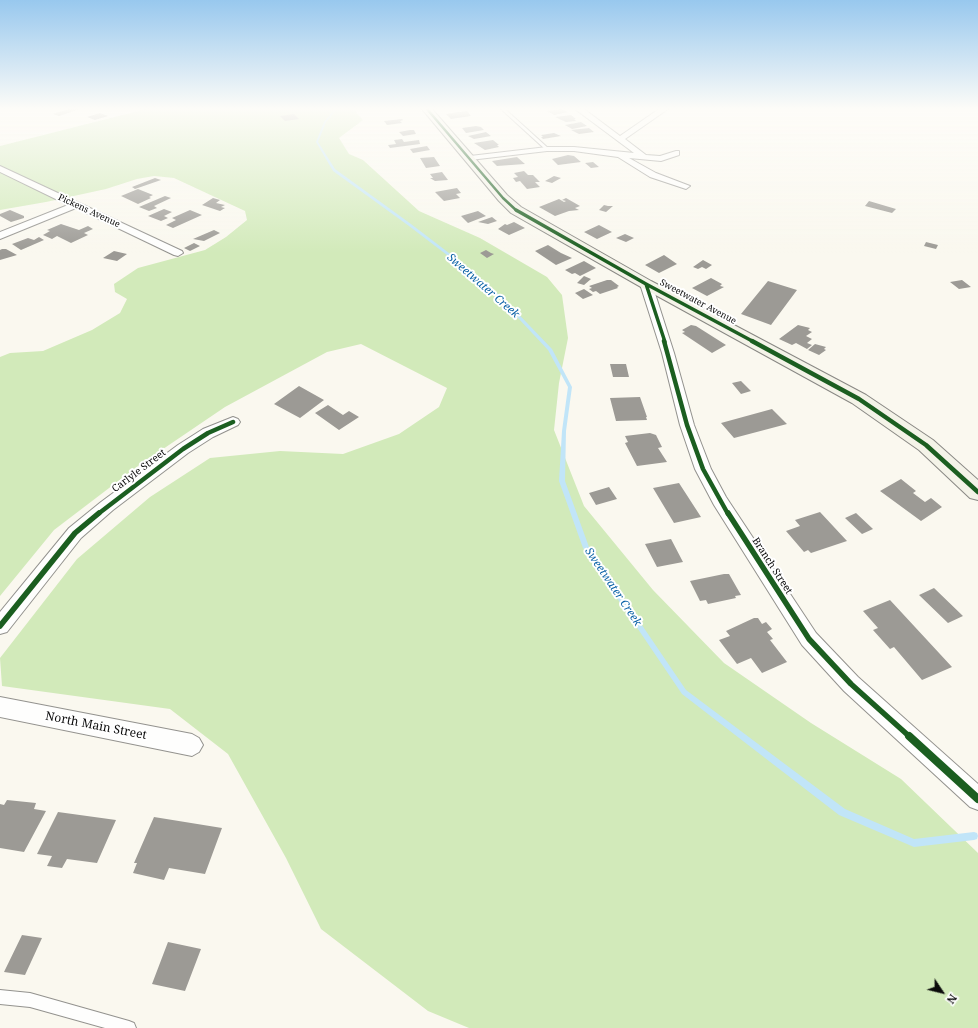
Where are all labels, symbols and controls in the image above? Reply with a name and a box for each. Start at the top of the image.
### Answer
street label: Pickens Avenue [56,192,122,230]
water label: Sweetwater Creek [444,251,522,321]
street label: Sweetwater Avenue [658,277,738,327]
street label: Carlyle Street [110,447,168,495]
street label: Branch Street [749,536,795,596]
water label: Sweetwater Creek [582,545,644,629]
street label: North Main Street [44,709,148,743]
north arrow [922,972,962,1012]
text: N [944,991,961,1007]

